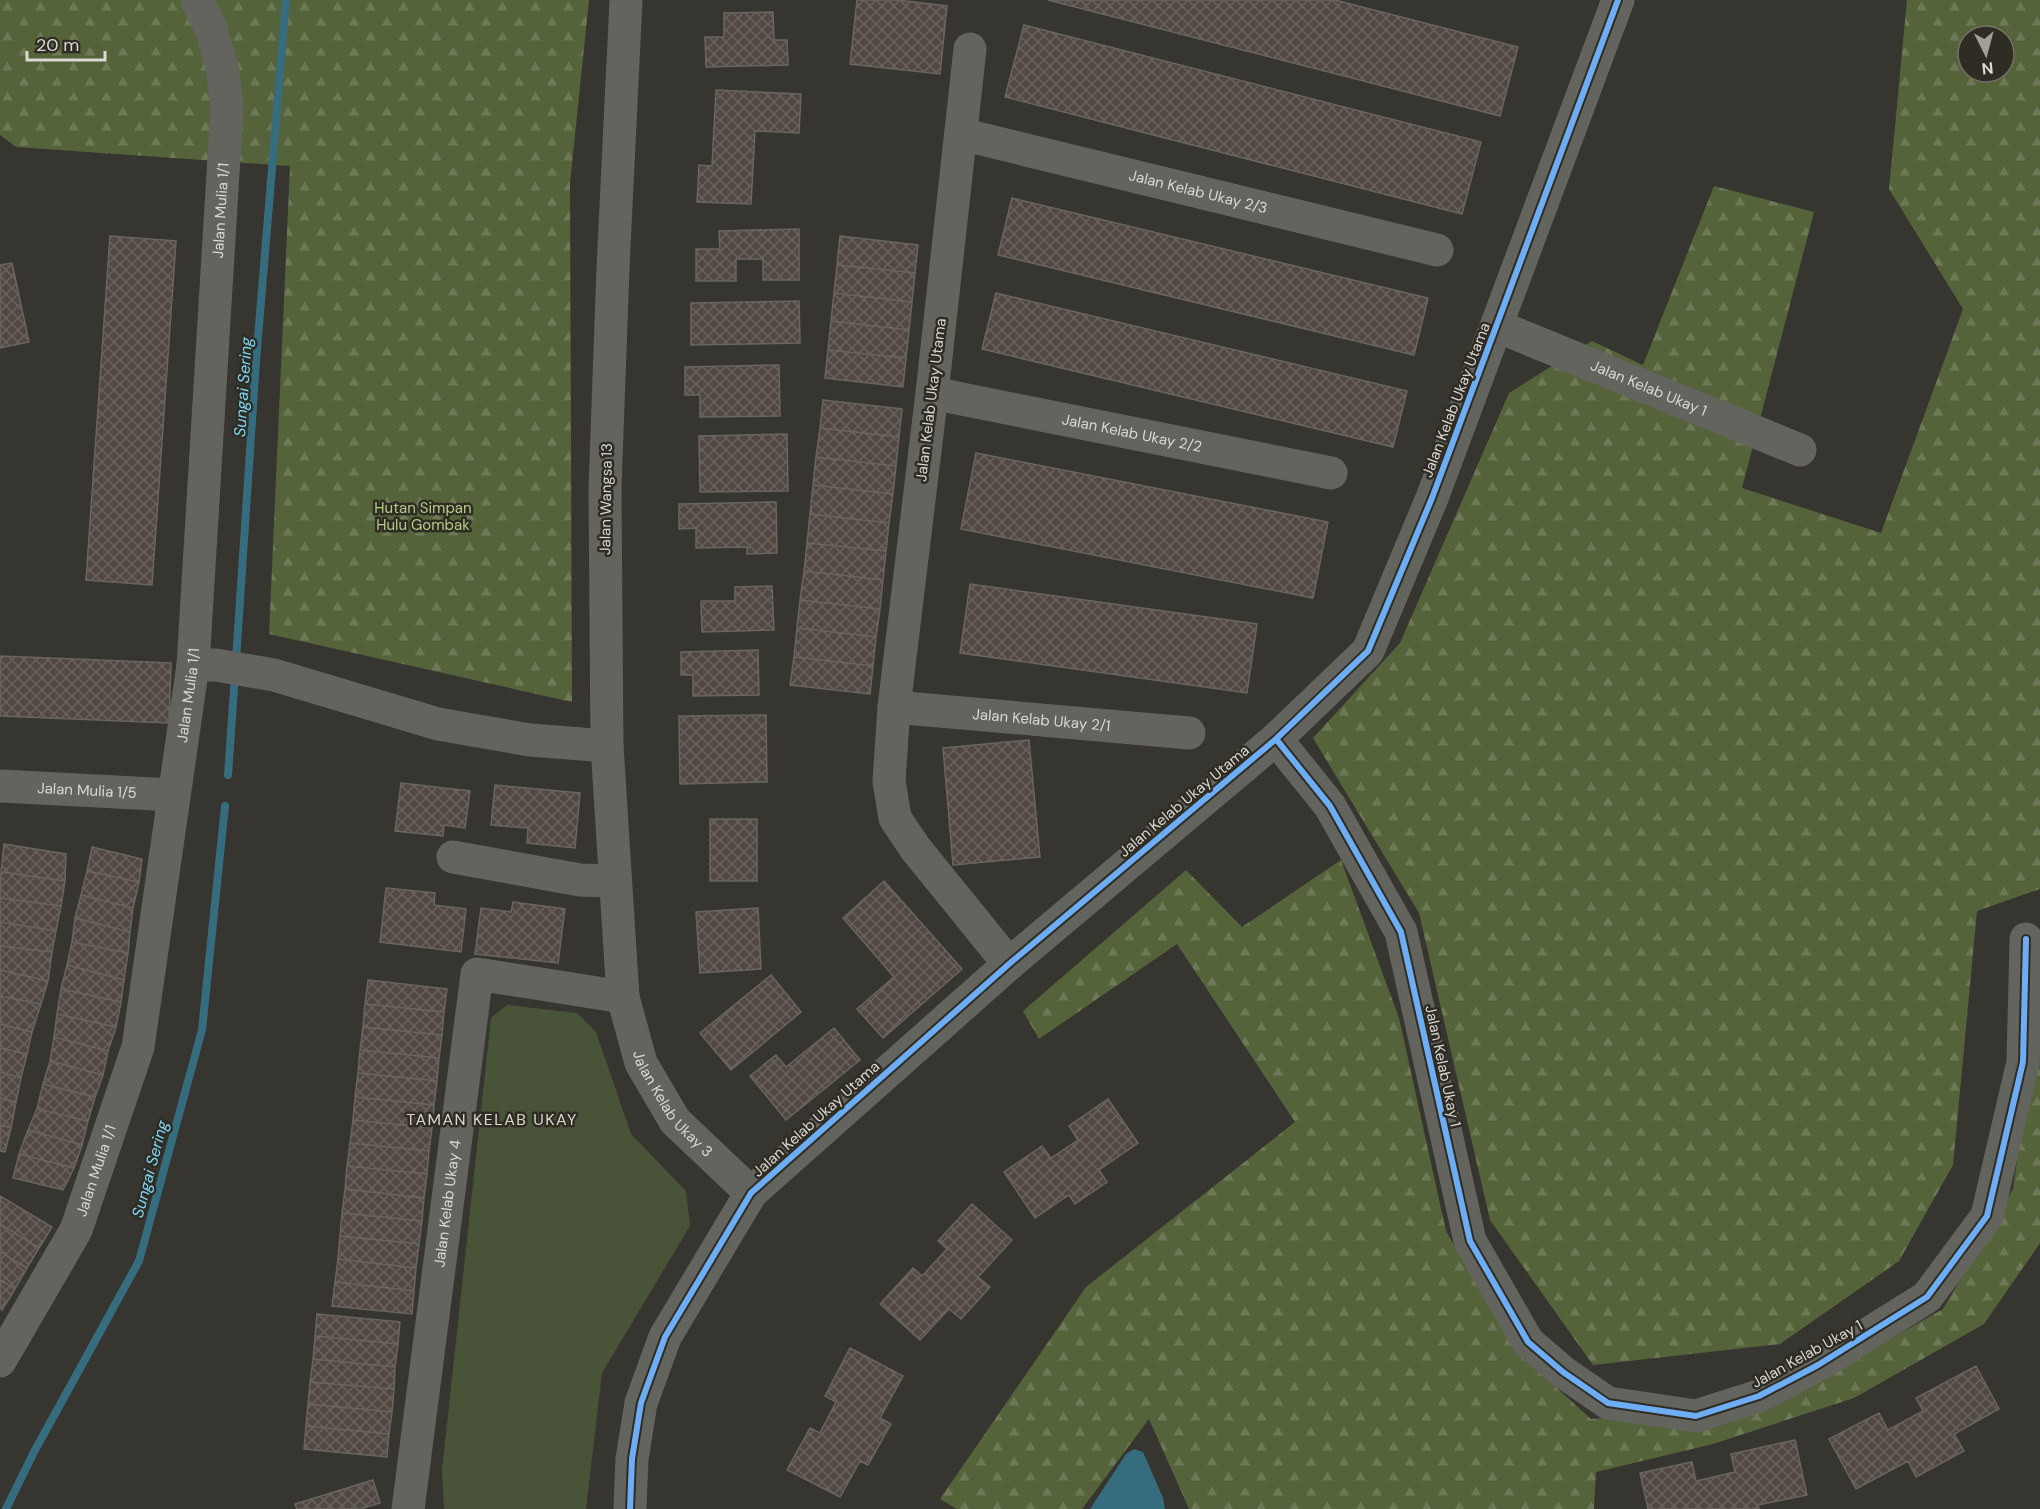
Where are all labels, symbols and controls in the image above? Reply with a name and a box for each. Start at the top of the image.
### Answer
scale bar [27,24,105,62]
north arrow [1956,24,2016,84]
text: 20 m [36,33,79,57]
text: N [1981,57,1994,79]
street label: Jalan Mulia 1/1 [208,162,234,259]
street label: Jalan Kelab Ukay 2/3 [1127,165,1269,218]
street label: Jalan Kelab Ukay Utama [911,317,951,483]
street label: Jalan Kelab Ukay Utama [1417,320,1495,480]
water label: Sungai Sering [229,335,257,438]
street label: Jalan Kelab Ukay 1 [1588,355,1710,421]
street label: Jalan Kelab Ukay 2/2 [1060,409,1204,457]
street label: Jalan Wangsa 13 [595,443,617,555]
park label: Hutan Simpan Hulu Gombak [374,498,472,535]
street label: Jalan Mulia 1/1 [172,647,204,744]
street label: Jalan Kelab Ukay 2/1 [972,704,1111,736]
street label: Jalan Kelab Ukay Utama [1115,740,1253,862]
street label: Jalan Mulia 1/5 [37,778,137,803]
street label: Jalan Kelab Ukay 1 [1420,1003,1466,1129]
street label: Jalan Kelab Ukay 3 [628,1048,717,1162]
street label: Jalan Kelab Ukay Utama [748,1057,884,1181]
district label: TAMAN KELAB UKAY [406,1109,578,1130]
water label: Sungai Sering [127,1117,173,1220]
street label: Jalan Mulia 1/1 [71,1122,121,1219]
street label: Jalan Kelab Ukay 4 [429,1139,466,1268]
street label: Jalan Kelab Ukay 1 [1748,1315,1866,1393]

